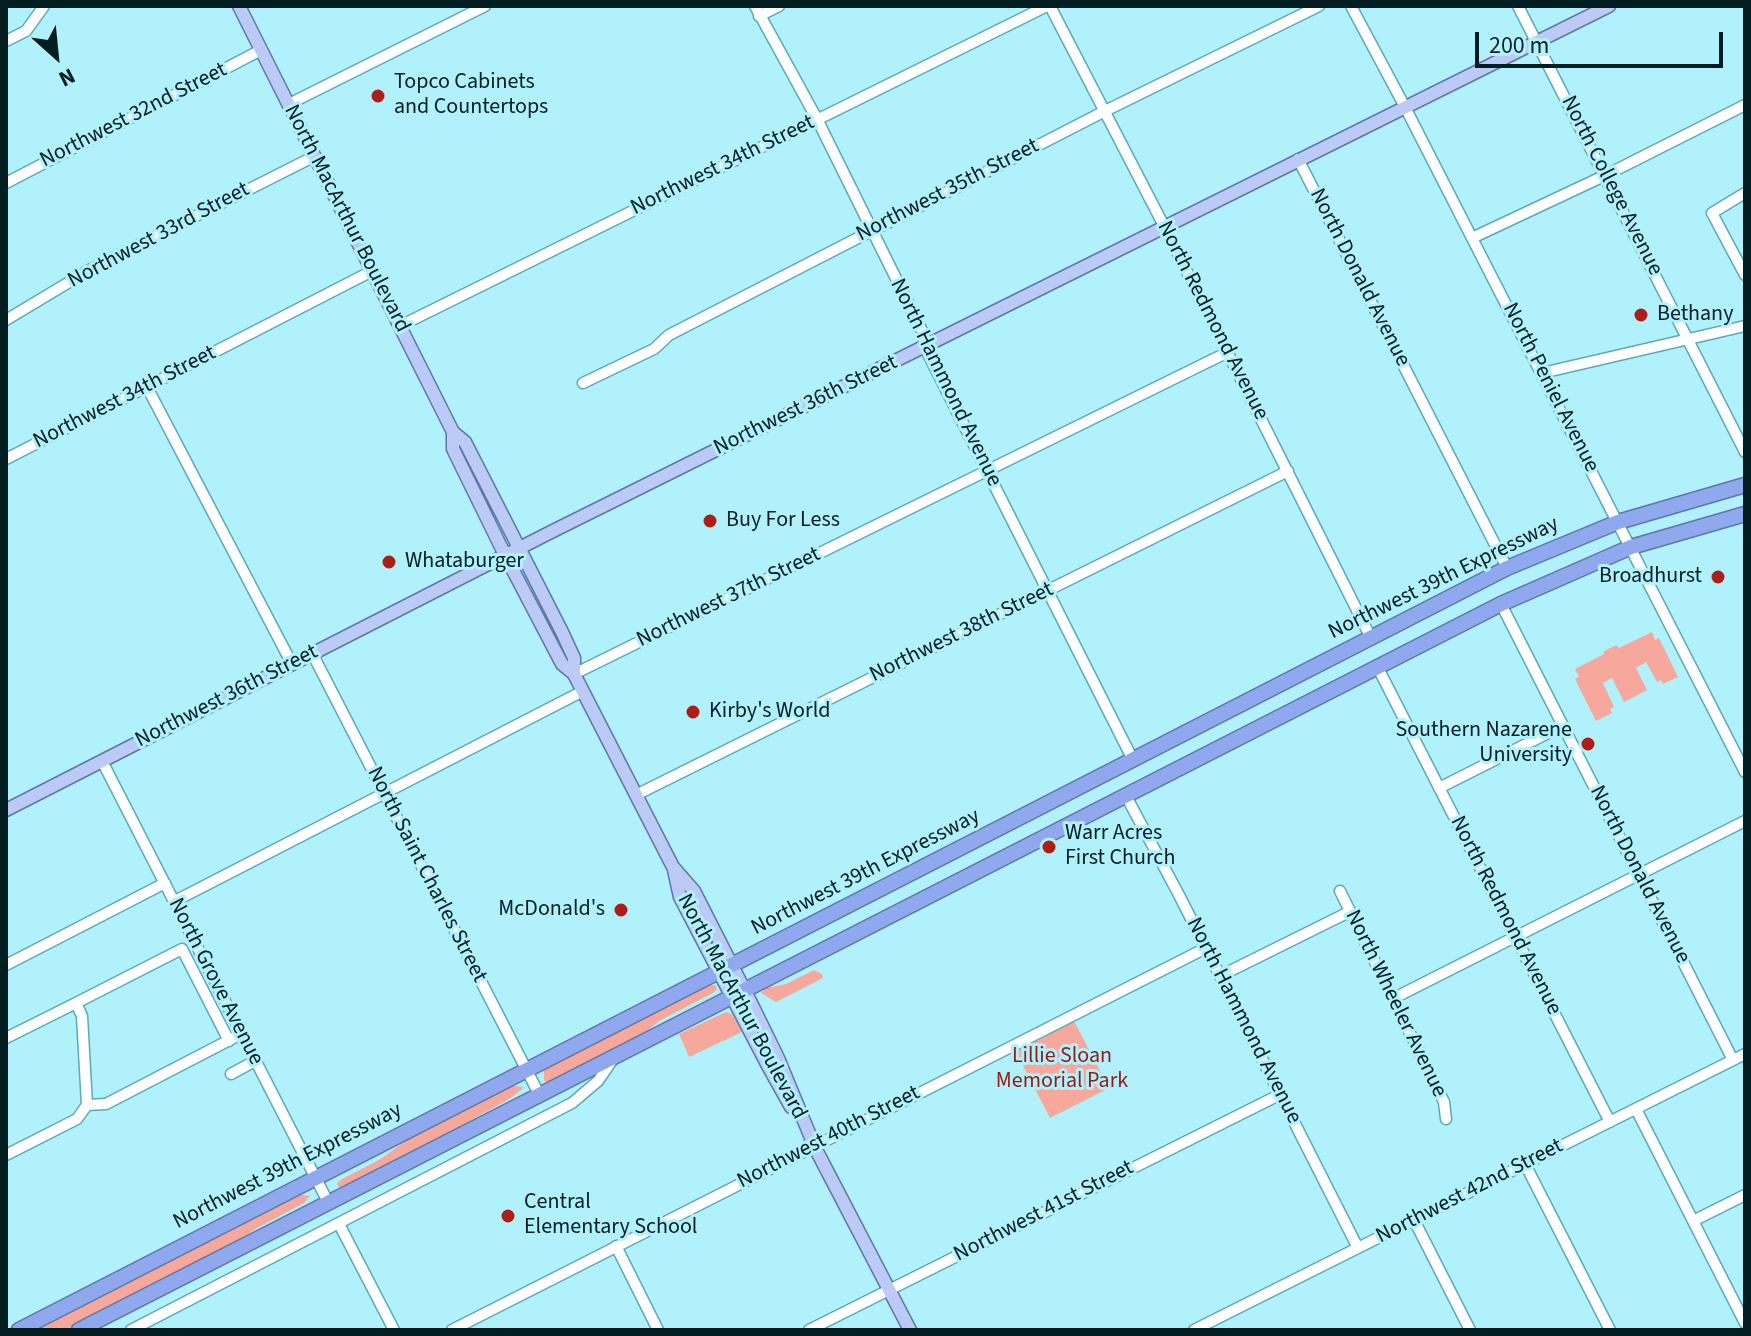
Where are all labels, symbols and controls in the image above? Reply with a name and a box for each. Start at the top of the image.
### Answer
north arrow [16,16,96,96]
scale bar [1479,16,1727,66]
text: 200 m [1489,28,1549,63]
street label: Northwest 32nd Street [36,57,232,175]
place label: Topco Cabinets and Countertops [394,70,548,122]
marker: Topco Cabinets and Countertops [369,87,387,105]
street label: North College Avenue [1554,92,1668,280]
street label: North MacArthur Boulevard [277,101,415,337]
street label: Northwest 34th Street [627,110,819,222]
street label: Northwest 35th Street [852,134,1044,248]
street label: Northwest 33rd Street [64,177,254,295]
street label: North Donald Avenue [1303,185,1415,371]
street label: North Redmond Avenue [1150,217,1274,425]
street label: North Hammond Avenue [883,275,1007,491]
street label: North Peniel Avenue [1496,299,1604,477]
place label: Bethany [1657,302,1733,328]
marker: Bethany [1632,306,1650,324]
street label: Northwest 34th Street [29,341,221,455]
street label: Northwest 36th Street [710,350,902,462]
place label: Buy For Less [726,508,840,534]
marker: Buy For Less [701,512,719,530]
street label: Northwest 39th Expressway [1325,512,1563,646]
street label: Northwest 37th Street [633,542,825,654]
place label: Whataburger [405,549,524,575]
marker: Whataburger [380,553,398,571]
place label: Broadhurst [1599,564,1702,590]
marker: Broadhurst [1709,568,1727,586]
street label: Northwest 38th Street [866,577,1058,689]
street label: Northwest 36th Street [131,640,323,754]
place label: Kirby's World [709,699,830,725]
marker: Kirby's World [684,703,702,721]
place label: Southern Nazarene University [1395,718,1572,770]
marker: Southern Nazarene University [1579,735,1597,753]
street label: North Saint Charles Street [360,763,492,987]
street label: North Donald Avenue [1583,782,1695,968]
street label: Northwest 39th Expressway [747,804,985,942]
street label: North Redmond Avenue [1443,812,1567,1020]
place label: Warr Acres First Church [1065,821,1175,872]
marker: Warr Acres First Church [1040,838,1058,856]
street label: North MacArthur Boulevard [670,890,812,1124]
street label: North Grove Avenue [162,894,268,1070]
place label: McDonald's [498,897,605,923]
marker: McDonald's [612,901,630,919]
street label: North Wheeler Avenue [1338,906,1452,1102]
street label: North Hammond Avenue [1180,913,1306,1129]
park label: Lillie Sloan Memorial Park [996,1044,1128,1096]
street label: Northwest 40th Street [733,1081,925,1195]
street label: Northwest 39th Expressway [169,1098,407,1236]
street label: Northwest 42nd Street [1372,1133,1568,1251]
street label: Northwest 41st Street [950,1155,1138,1269]
place label: Central Elementary School [524,1190,697,1242]
marker: Central Elementary School [499,1207,517,1225]

